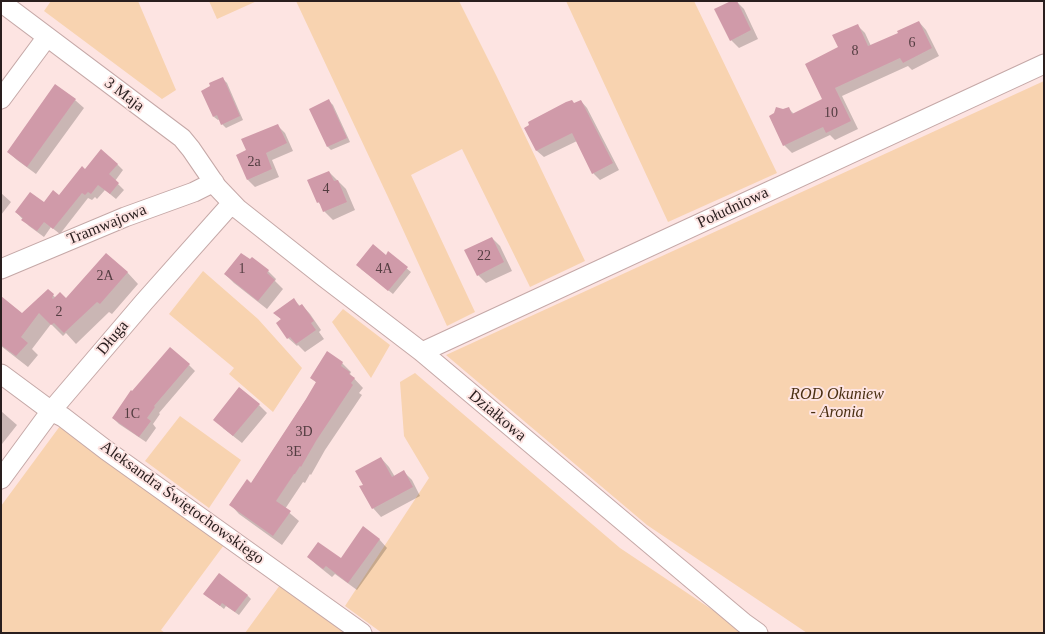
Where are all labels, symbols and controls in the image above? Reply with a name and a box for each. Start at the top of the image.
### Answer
house number: 6 [909,35,916,51]
house number: 8 [852,43,858,59]
street label: 3 Maja [100,74,148,116]
house number: 10 [824,105,838,121]
house number: 2a [247,154,261,170]
house number: 4 [322,181,330,197]
street label: Południowa [694,183,772,233]
street label: Tramwajowa [65,200,149,250]
house number: 22 [477,248,491,264]
house number: 1 [238,261,246,277]
house number: 4A [375,261,393,277]
house number: 2A [96,268,114,284]
house number: 2 [56,304,62,320]
street label: Długa [93,317,133,359]
park label: ROD Okuniew - Aronia [790,385,884,423]
street label: Działkowa [464,386,530,446]
house number: 1C [124,406,140,422]
house number: 3D [295,424,313,440]
street label: Aleksandra Świętochowskiego [96,437,268,569]
house number: 3E [286,444,302,460]

